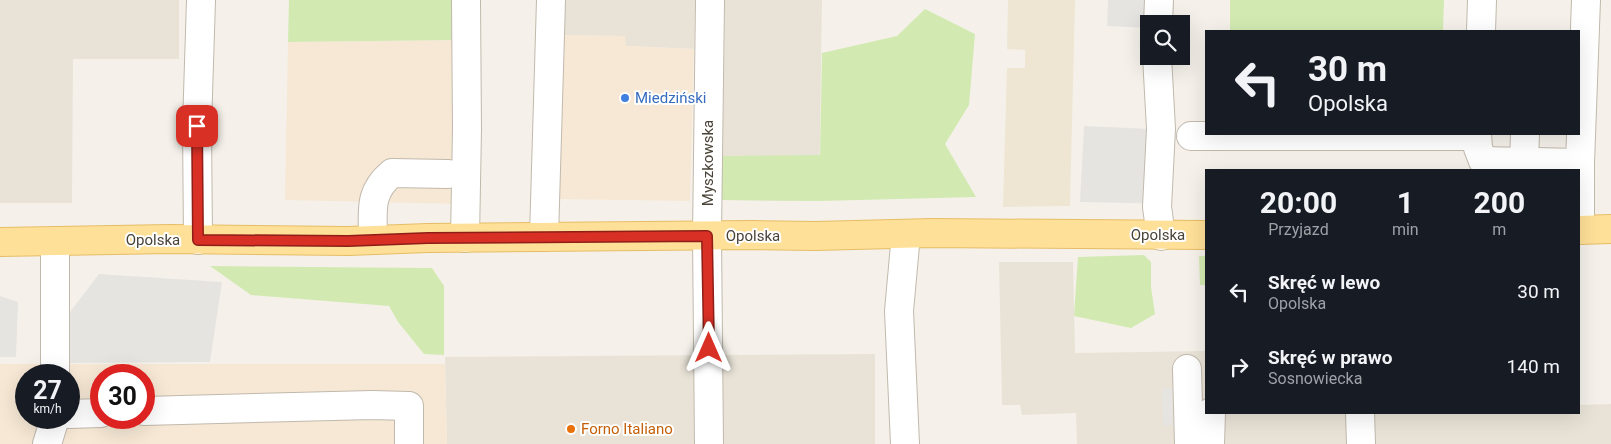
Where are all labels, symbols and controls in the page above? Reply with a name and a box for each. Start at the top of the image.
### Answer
map controls [1140,15,1190,65]
button: search [1140,15,1190,65]
text: 30 m [1308,49,1387,90]
icon: left [1225,50,1290,115]
place label: Miedziński [635,89,707,107]
text: Opolska [1308,91,1388,116]
marker: Miedziński [619,92,631,104]
pin [176,105,218,147]
icon: arrive [183,112,211,140]
street label: Myszkowska [699,120,717,206]
text: 20:00 [1260,185,1337,220]
text: 1 [1397,185,1414,220]
text: 200 [1474,185,1525,220]
text: Przyjazd [1268,220,1329,239]
text: min [1392,220,1419,239]
text: m [1492,220,1506,239]
street label: Opolska [1131,226,1185,244]
street label: Opolska [726,227,780,245]
street label: Opolska [126,231,180,249]
text: Skręć w lewo [1268,271,1380,294]
icon: left [1225,278,1253,306]
text: 30 m [1517,280,1560,303]
text: Opolska [1268,294,1326,313]
position arrow [682,321,734,373]
text: Skręć w prawo [1268,346,1392,369]
icon: right [1225,353,1253,381]
text: 140 m [1507,355,1560,378]
speed limit sign: 30 [90,364,155,429]
text: Sosnowiecka [1268,369,1362,388]
text: 27 [33,376,62,405]
text: km/h [33,402,62,416]
place label: Forno Italiano [581,420,673,438]
marker: Forno Italiano [565,423,577,435]

